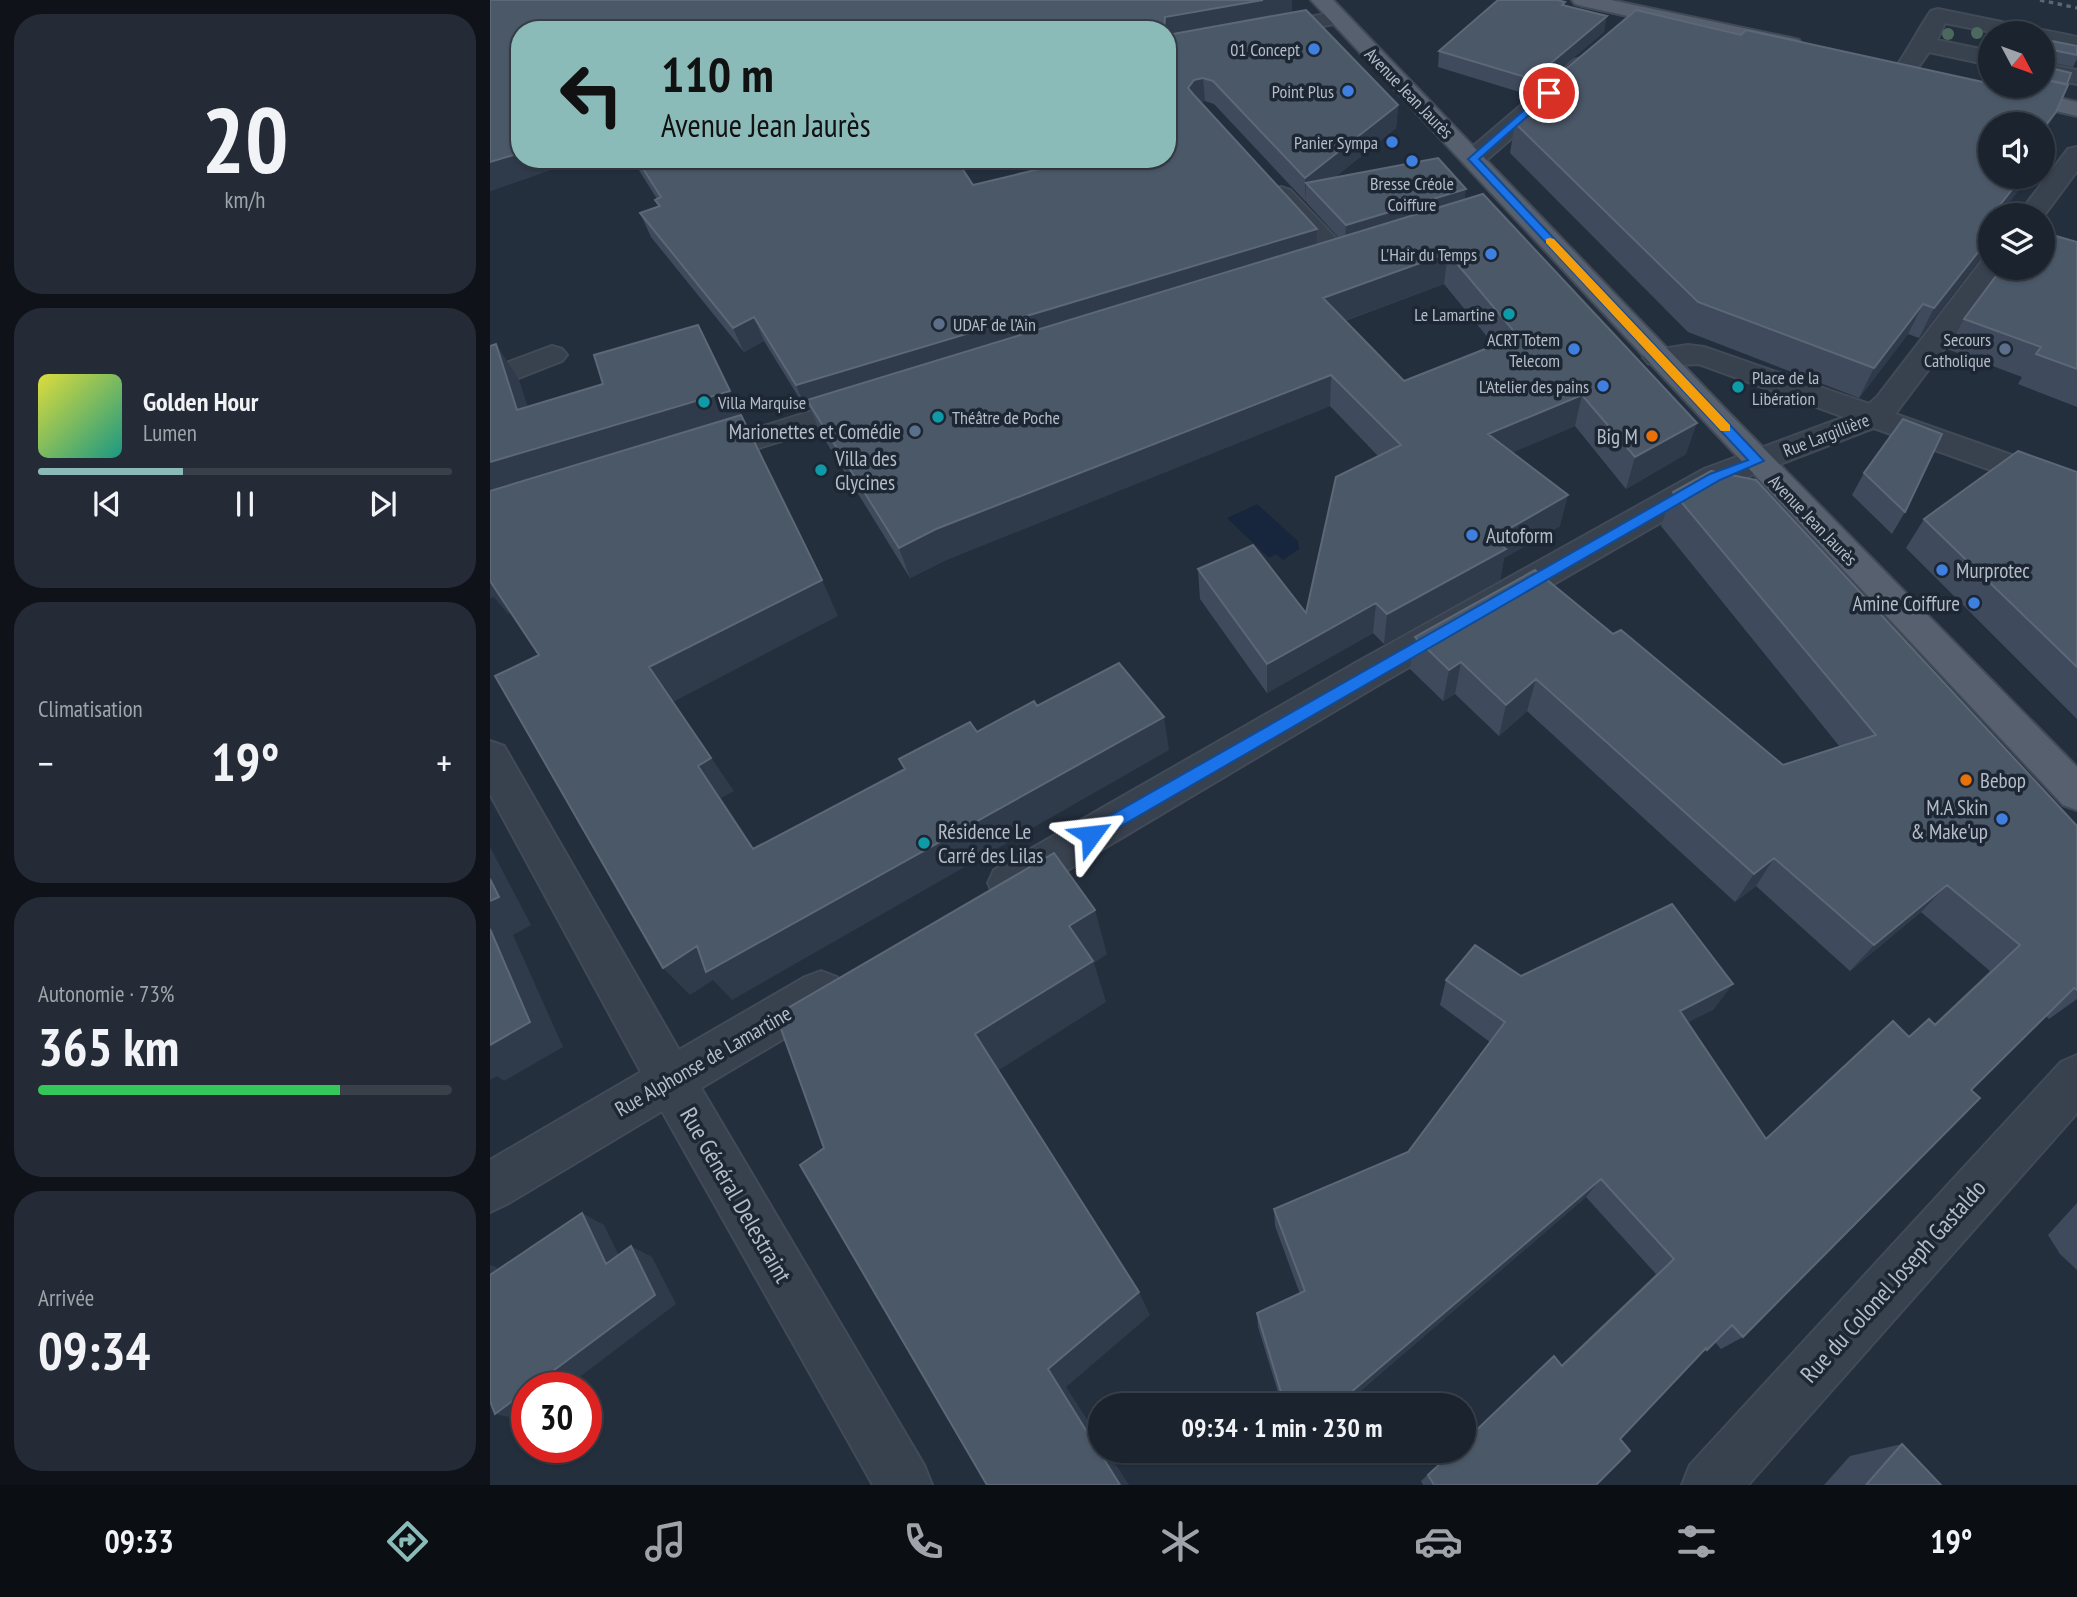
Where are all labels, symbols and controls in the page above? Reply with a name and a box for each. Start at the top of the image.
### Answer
north arrow [1978,21,2054,98]
map controls [1978,21,2055,280]
place label: 01 Concept [1230,38,1300,61]
marker: 01 Concept [1306,41,1322,57]
text: 110 m [661,42,774,106]
street label: Avenue Jean Jaurès [1360,43,1458,143]
icon: left [546,49,637,140]
pin [1519,63,1579,123]
icon: arrive [1530,74,1568,112]
text: 20 [202,80,289,198]
place label: Point Plus [1272,80,1334,103]
marker: Point Plus [1340,83,1356,99]
text: Avenue Jean Jaurès [661,104,870,146]
button: sound [1978,112,2055,189]
place label: Panier Sympa [1294,131,1378,154]
marker: Panier Sympa [1384,134,1400,150]
marker: Bresse Créole Coiffure [1404,153,1420,169]
place label: Bresse Créole Coiffure [1370,172,1454,216]
text: km/h [225,185,265,214]
button: layers [1978,203,2055,280]
place label: L'Hair du Temps [1380,243,1477,266]
marker: L'Hair du Temps [1483,246,1499,262]
place label: Le Lamartine [1414,303,1495,326]
marker: Le Lamartine [1501,306,1517,322]
place label: UDAF de l’Ain [953,313,1036,336]
marker: UDAF de l’Ain [931,316,947,332]
place label: ACRT Totem Telecom [1487,328,1560,372]
place label: Secours Catholique [1924,328,1991,372]
marker: ACRT Totem Telecom [1566,341,1582,357]
marker: Secours Catholique [1997,341,2013,357]
place label: Place de la Libération [1752,366,1819,410]
place label: L'Atelier des pains [1479,375,1589,398]
marker: L'Atelier des pains [1595,378,1611,394]
marker: Place de la Libération [1730,379,1746,395]
text: Golden Hour [143,385,258,418]
place label: Villa Marquise [717,391,806,414]
marker: Villa Marquise [696,394,712,410]
place label: Théâtre de Poche [952,406,1060,429]
street label: Rue Largillière [1779,408,1873,462]
marker: Théâtre de Poche [930,409,946,425]
text: Lumen [143,418,197,447]
place label: Marionettes et Comédie [729,418,901,445]
marker: Marionettes et Comédie [907,423,923,439]
place label: Big M [1597,423,1638,450]
marker: Big M [1644,428,1660,444]
place label: Villa des Glycines [834,445,897,496]
marker: Villa des Glycines [813,462,829,478]
street label: Avenue Jean Jaurès [1764,470,1862,570]
icon: previous [88,485,126,523]
icon: pause [226,485,264,523]
icon: next [364,485,402,523]
place label: Autoform [1486,522,1553,549]
marker: Autoform [1464,527,1480,543]
place label: Murprotec [1956,557,2030,584]
marker: Murprotec [1934,562,1950,578]
place label: Amine Coiffure [1853,590,1960,617]
marker: Amine Coiffure [1966,595,1982,611]
text: Climatisation [38,694,143,723]
text: 19° [211,728,279,795]
text: − [38,738,54,787]
text: + [436,738,452,787]
place label: Bebop [1980,767,2026,794]
marker: Bebop [1958,772,1974,788]
place label: M.A Skin & Make'up [1911,794,1988,845]
position arrow [1054,798,1128,872]
marker: M.A Skin & Make'up [1994,811,2010,827]
place label: Résidence Le Carré des Lilas [938,818,1043,869]
marker: Résidence Le Carré des Lilas [916,835,932,851]
text: Autonomie · 73% [38,979,174,1008]
street label: Rue Alphonse de Lamartine [610,1000,796,1122]
text: 365 km [38,1013,179,1080]
street label: Rue Général Delestraint [673,1102,799,1288]
street label: Rue du Colonel Joseph Gastaldo [1794,1173,1992,1389]
text: Arrivée [38,1283,94,1312]
text: 09:34 [38,1317,150,1384]
speed limit sign: 30 [511,1372,602,1463]
text: 09:34 · 1 min · 230 m [1182,1411,1382,1444]
icon: directions [383,1517,432,1566]
icon: music [641,1517,690,1566]
icon: phone [899,1517,948,1566]
icon: climate [1156,1517,1205,1566]
icon: car [1414,1517,1463,1566]
icon: filters [1672,1517,1721,1566]
text: 09:33 [104,1520,174,1562]
text: 19° [1930,1520,1973,1562]

